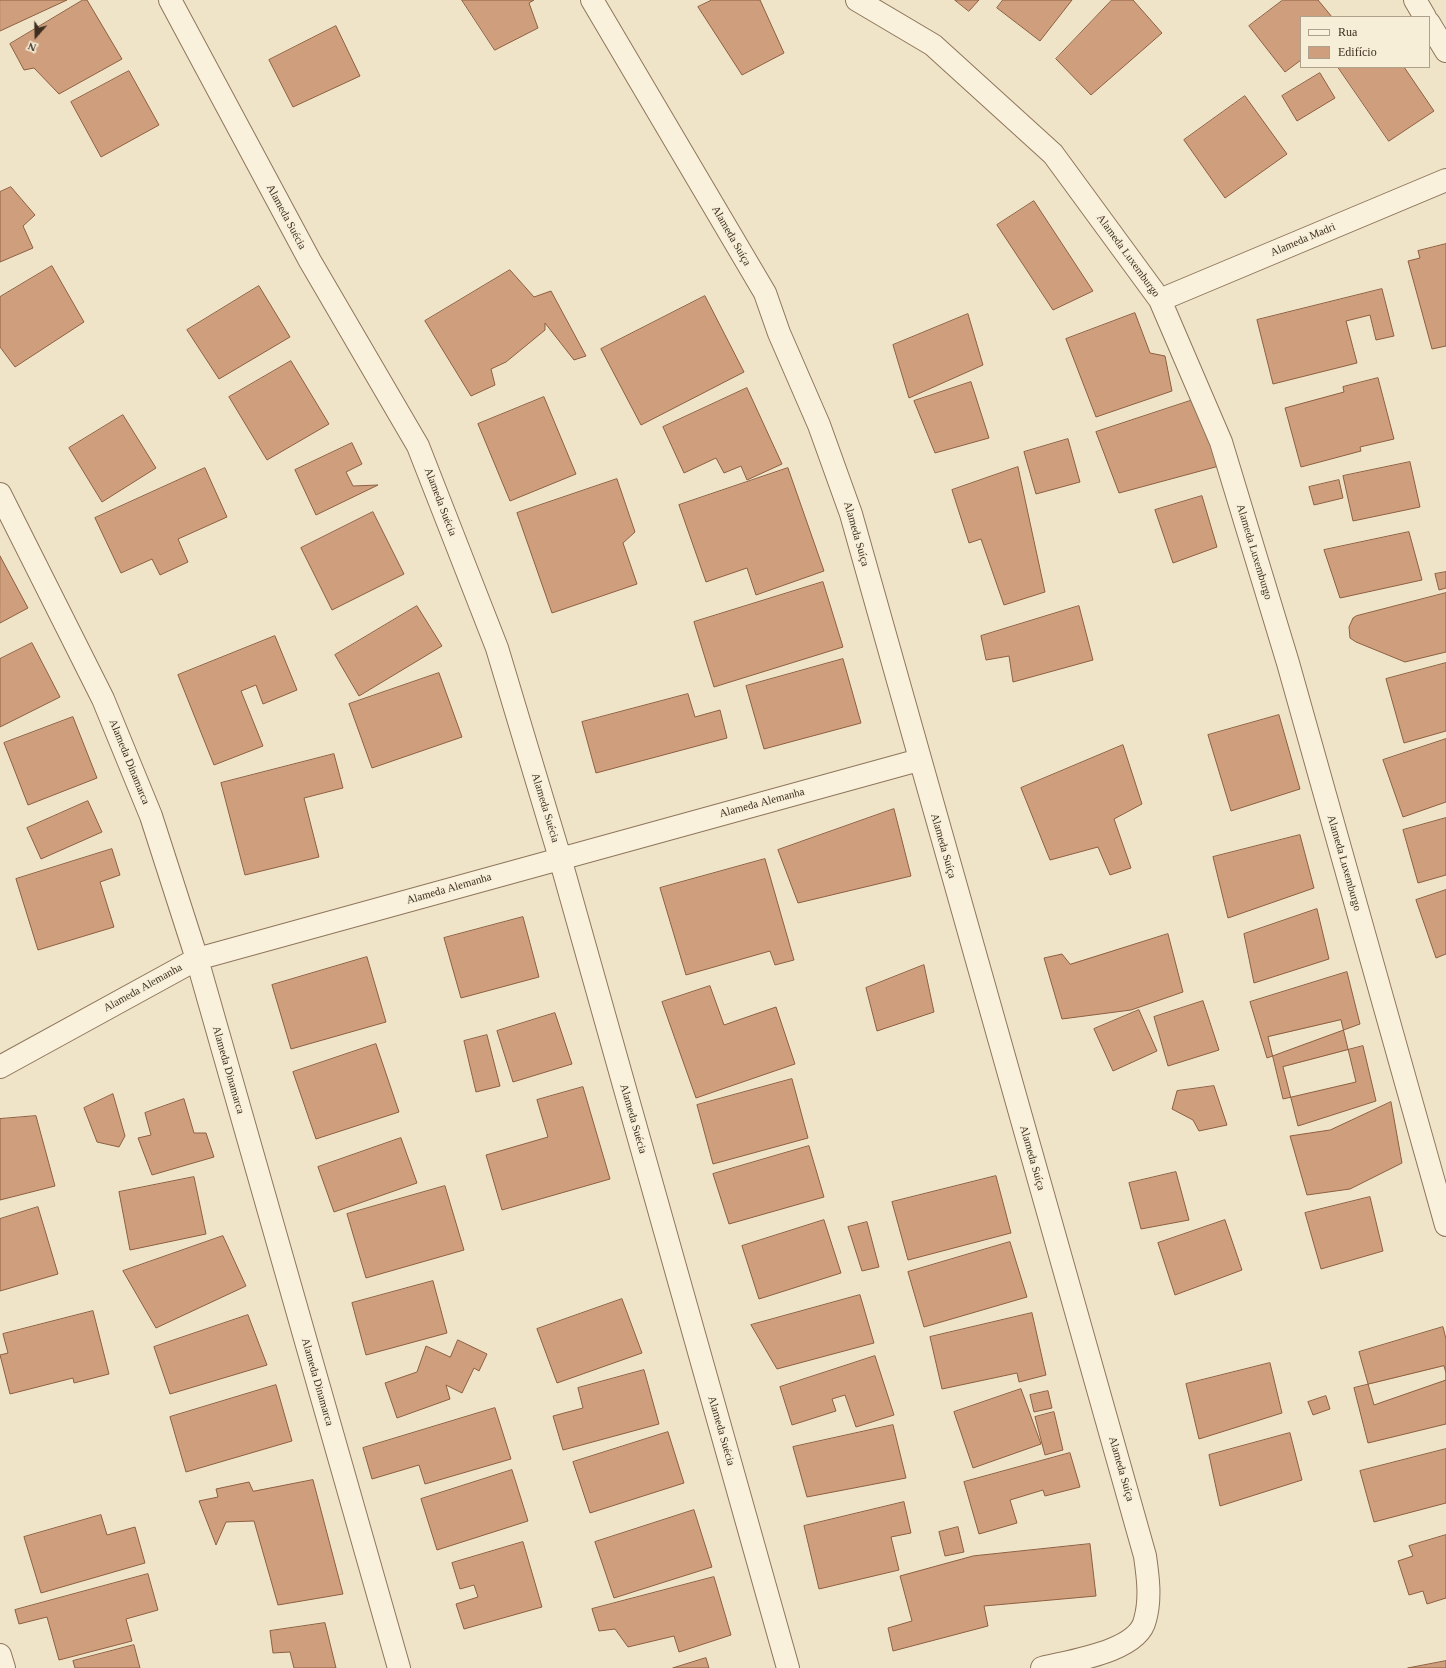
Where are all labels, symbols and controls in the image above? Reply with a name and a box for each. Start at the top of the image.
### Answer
north arrow [16,16,56,56]
legend [1300,16,1430,68]
text: Rua [1338,25,1357,39]
text: N [26,40,38,54]
text: Edifício [1338,45,1377,59]
street label: Alameda Suécia [263,182,309,252]
street label: Alameda Suíça [709,204,753,268]
street label: Alameda Luxemburgo [1094,212,1162,300]
street label: Alameda Madri [1269,220,1337,260]
street label: Alameda Suécia [421,466,459,538]
street label: Alameda Suíça [840,500,872,568]
street label: Alameda Luxemburgo [1233,503,1275,601]
street label: Alameda Dinamarca [106,717,152,807]
street label: Alameda Suécia [528,772,562,844]
street label: Alameda Alemanha [718,785,806,821]
street label: Alameda Suíça [927,812,959,880]
street label: Alameda Luxemburgo [1324,814,1364,912]
street label: Alameda Alemanha [405,871,493,907]
street label: Alameda Alemanha [101,961,185,1015]
street label: Alameda Dinamarca [209,1025,247,1115]
street label: Alameda Suécia [617,1083,649,1155]
street label: Alameda Suíça [1016,1124,1048,1192]
street label: Alameda Dinamarca [298,1337,336,1427]
street label: Alameda Suécia [705,1395,737,1467]
street label: Alameda Suíça [1105,1435,1137,1503]

